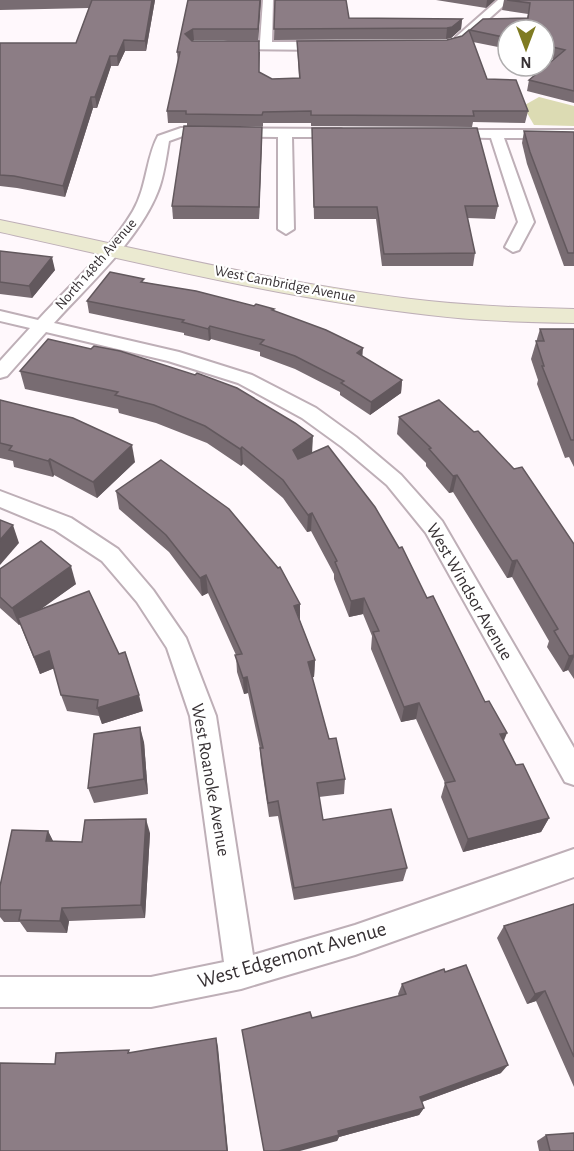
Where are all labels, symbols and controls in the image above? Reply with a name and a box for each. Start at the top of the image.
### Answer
north arrow [496,18,556,78]
text: N [520,54,532,70]
street label: North 148th Avenue [53,215,140,312]
street label: West Cambridge Avenue [213,263,357,305]
street label: West Windsor Avenue [423,521,515,663]
street label: West Roanoke Avenue [188,702,232,858]
street label: West Edgemont Avenue [195,918,389,992]

